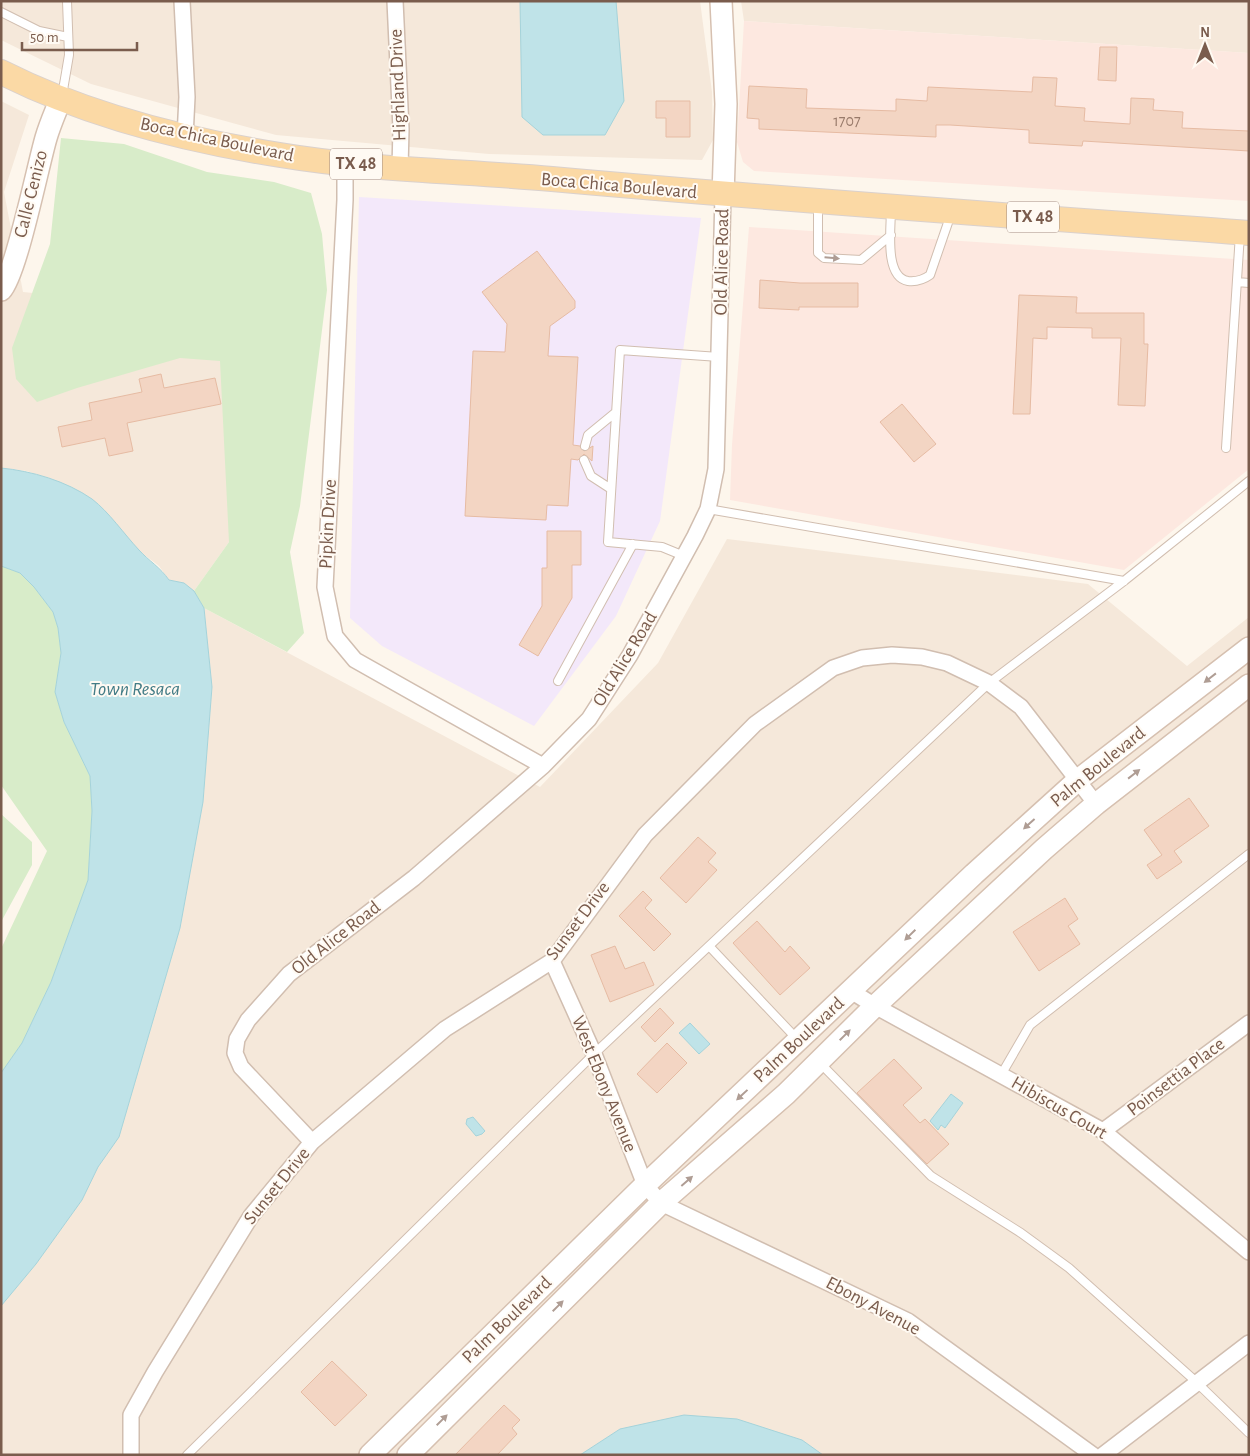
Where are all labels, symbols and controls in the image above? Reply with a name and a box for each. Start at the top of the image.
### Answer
scale bar [22,20,138,52]
north arrow [1180,20,1230,70]
text: N [1200,26,1210,40]
street label: Highland Drive [387,29,409,141]
text: 50 m [30,30,59,45]
house number: 1707 [833,113,861,129]
street label: Boca Chica Boulevard [138,114,296,166]
street label: Calle Cenizo [11,148,51,240]
road number: TX 48 [330,148,382,180]
street label: Boca Chica Boulevard [540,170,698,202]
road number: TX 48 [1007,202,1059,232]
street label: Old Alice Road [712,208,732,316]
one-way arrow [824,254,840,262]
street label: Pipkin Drive [316,479,340,569]
street label: Old Alice Road [589,608,661,710]
one-way arrow [1204,673,1217,684]
water label: Town Resaca [90,679,180,699]
street label: Palm Boulevard [1047,723,1149,811]
one-way arrow [1127,768,1140,779]
one-way arrow [1024,818,1036,830]
street label: Sunset Drive [542,878,614,964]
street label: Old Alice Road [288,897,384,978]
one-way arrow [905,929,917,941]
street label: Palm Boulevard [750,993,848,1086]
street label: West Ebony Avenue [568,1013,640,1155]
one-way arrow [839,1029,851,1041]
street label: Poinsettia Place [1124,1034,1228,1120]
street label: Hibiscus Court [1008,1073,1110,1143]
one-way arrow [736,1089,748,1101]
street label: Sunset Drive [240,1144,314,1228]
one-way arrow [680,1175,693,1186]
street label: Palm Boulevard [459,1273,555,1367]
street label: Ebony Avenue [823,1273,923,1339]
one-way arrow [551,1300,563,1312]
one-way arrow [436,1415,448,1427]

